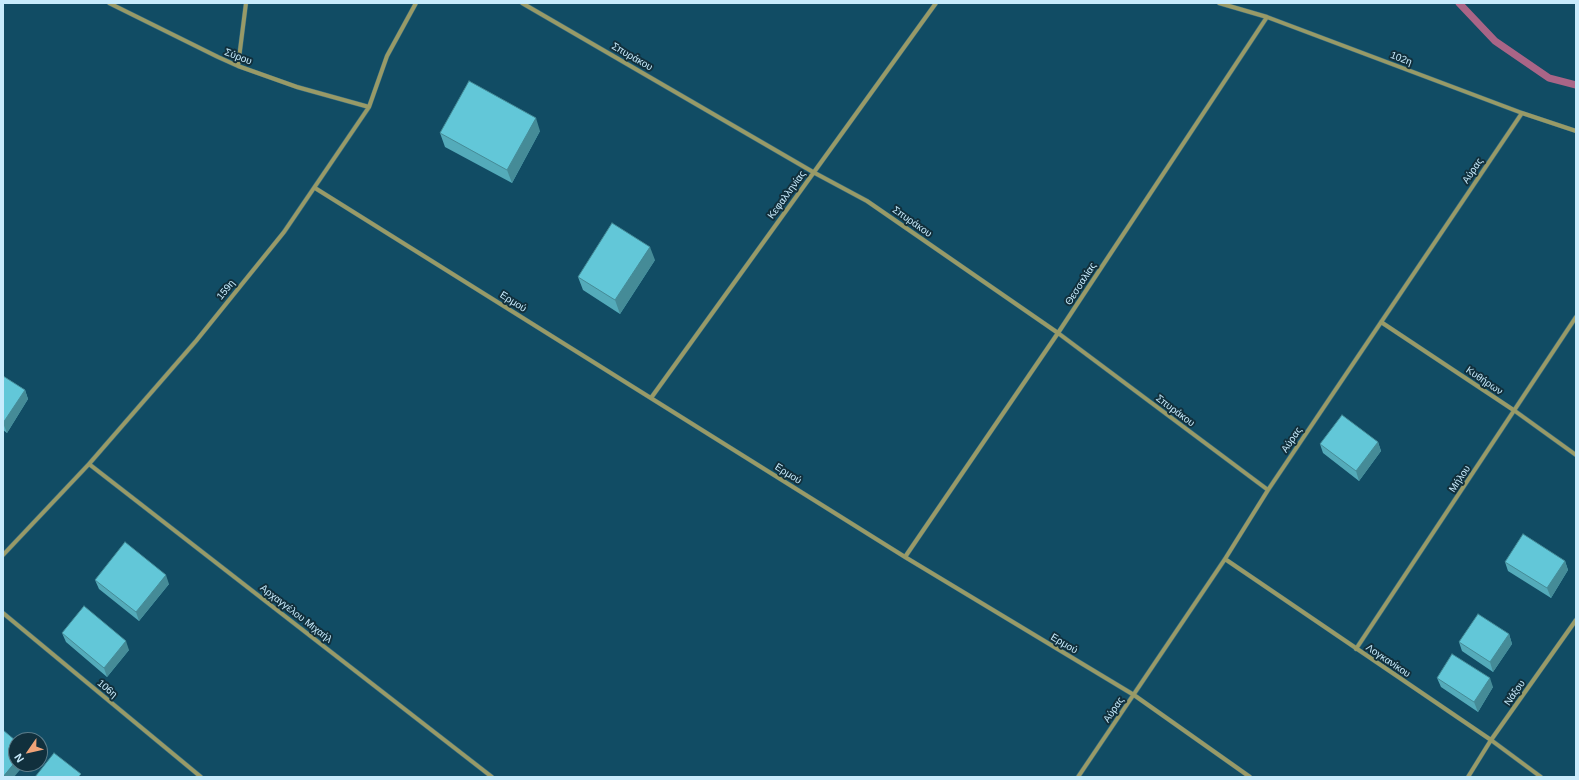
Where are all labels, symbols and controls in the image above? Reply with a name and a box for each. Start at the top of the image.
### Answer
street label: Σπυράκου [609,40,655,74]
street label: Σύρου [223,46,253,68]
street label: 102η [1388,49,1414,69]
street label: Αύρας [1460,156,1486,186]
street label: Κεφαλληνίας [765,169,809,221]
street label: Σπυράκου [890,204,934,240]
street label: Θεσσαλίας [1063,261,1099,307]
street label: 159η [214,278,238,302]
street label: Ερμού [497,289,529,315]
street label: Κυθήρων [1463,364,1505,398]
street label: Σπυράκου [1153,393,1197,429]
street label: Αύρας [1279,425,1305,455]
street label: Ερμού [772,461,804,487]
street label: Μήλου [1447,463,1473,495]
street label: Αρχαγγέλου Μιχαήλ [258,582,334,646]
street label: Ερμού [1048,631,1080,657]
street label: Λογκανίκου [1363,642,1413,680]
street label: 106η [95,677,119,701]
street label: Νάξου [1502,678,1528,708]
street label: Αύρας [1101,695,1127,725]
north arrow [8,732,48,772]
text: N [12,752,26,765]

